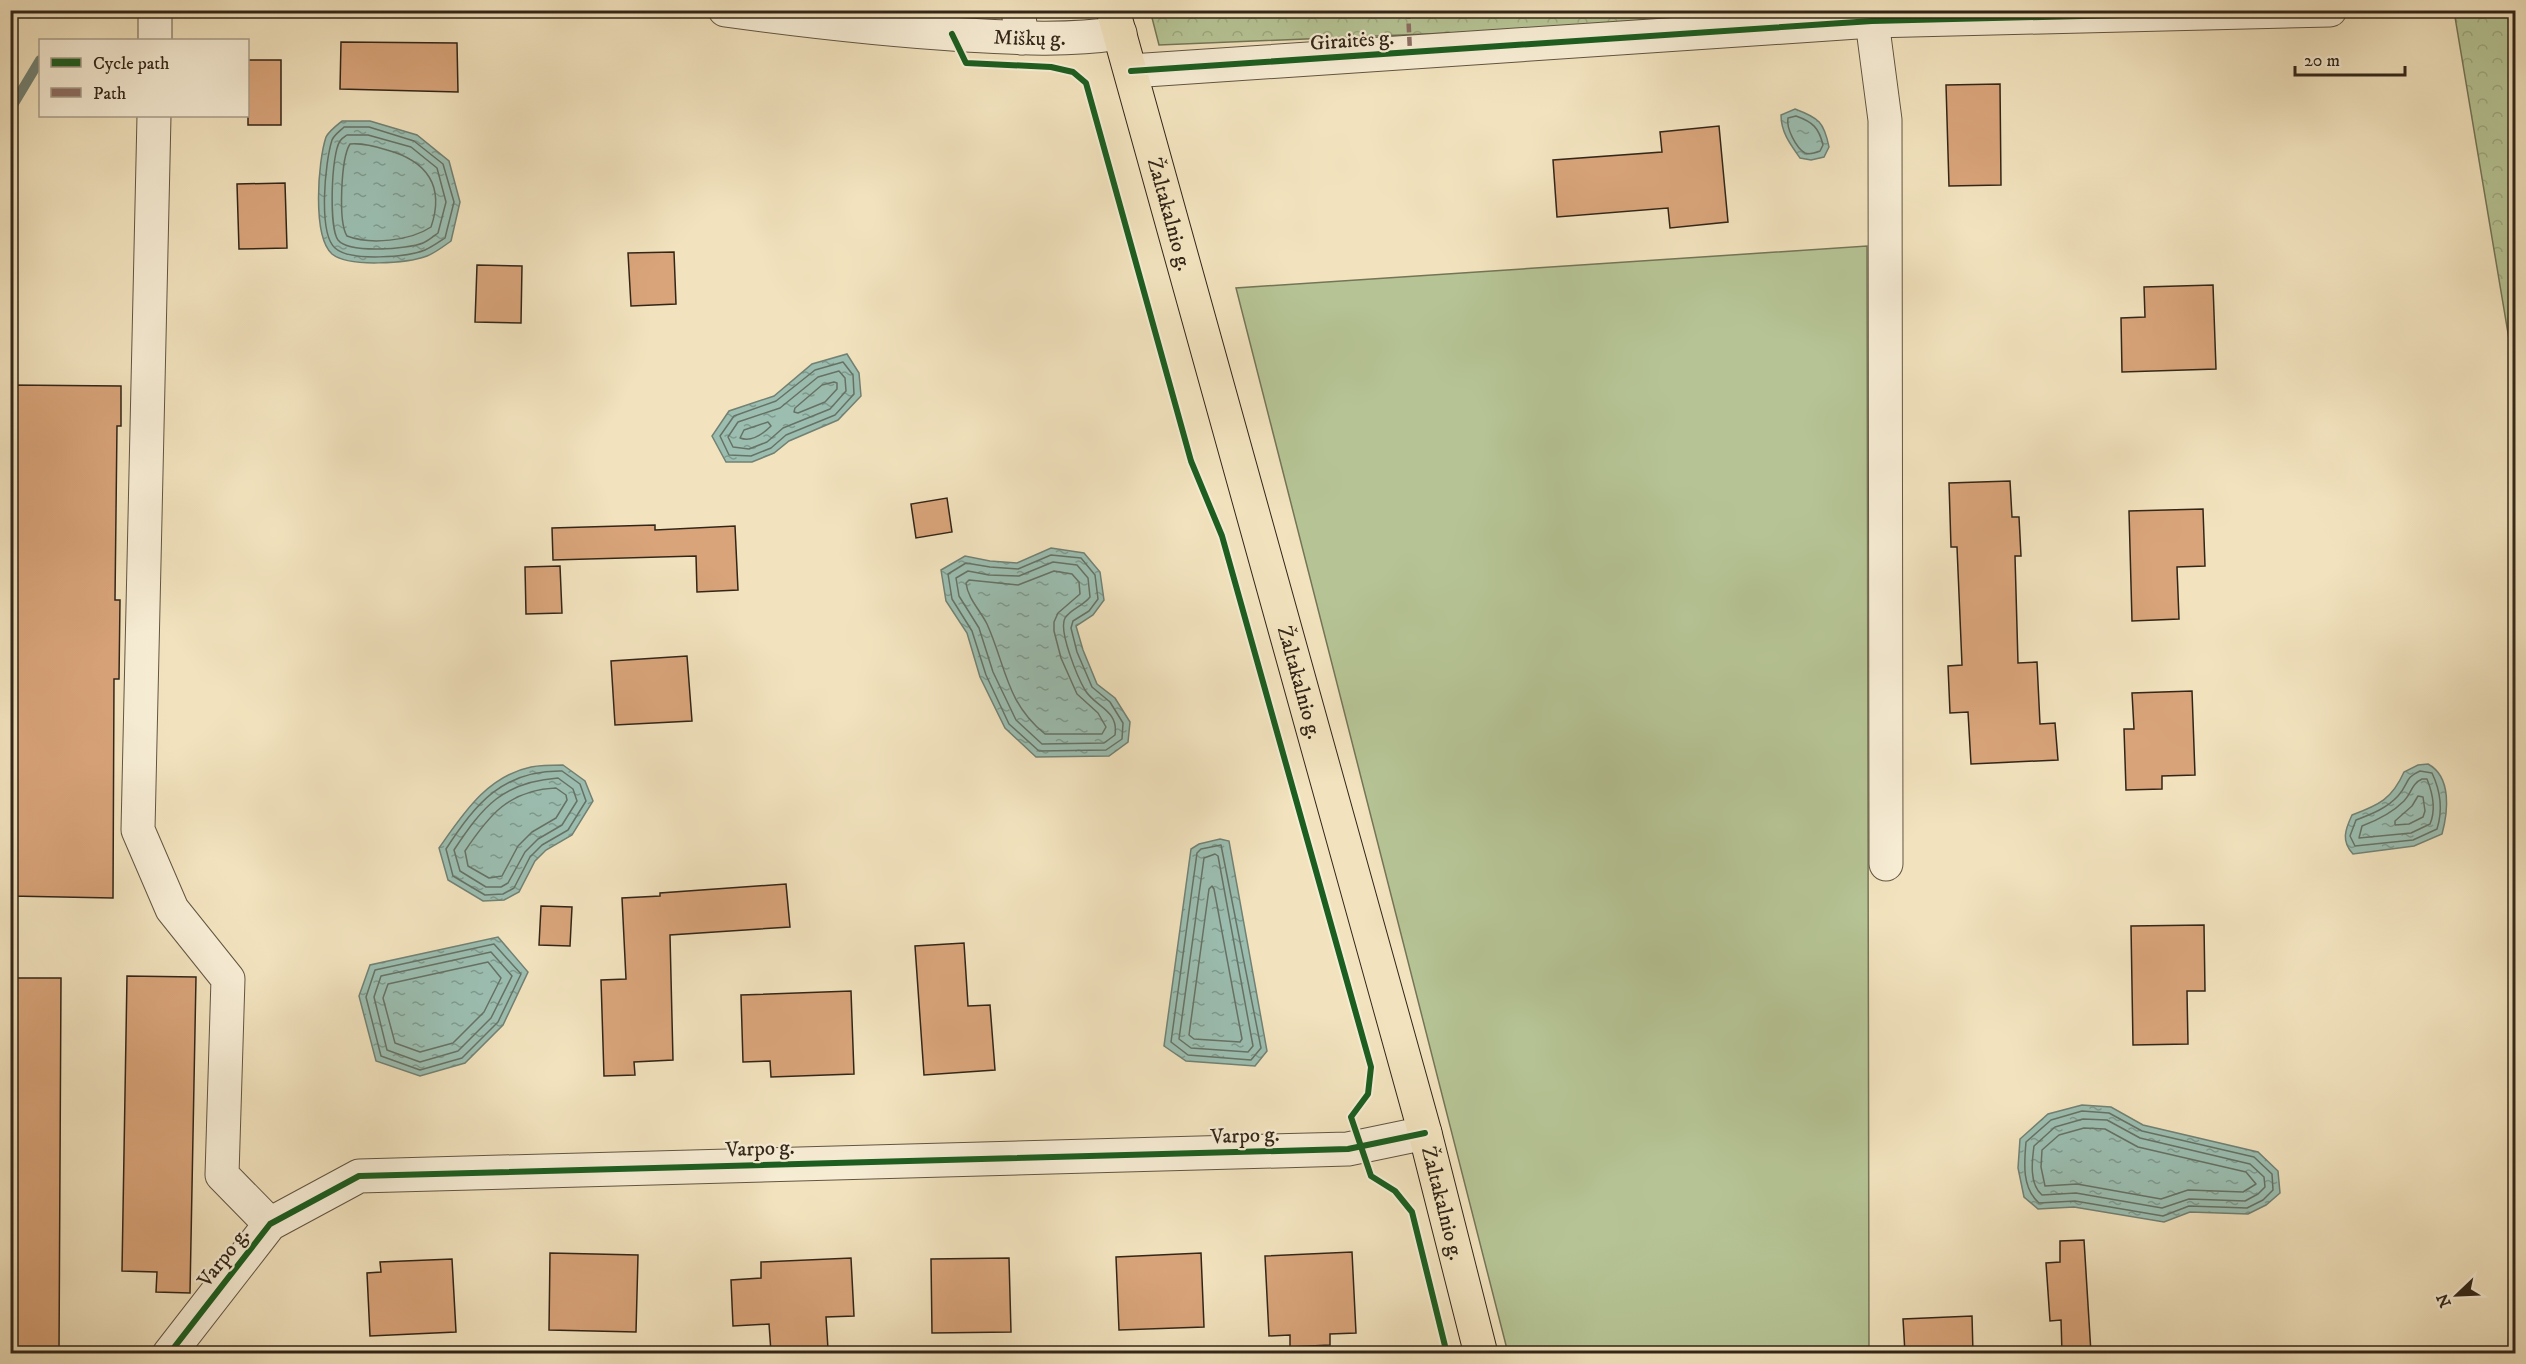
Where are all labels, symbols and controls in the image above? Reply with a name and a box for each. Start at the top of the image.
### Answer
street label: Miškų g. [993,25,1066,52]
street label: Giraitės g. [1309,25,1395,57]
legend [39,39,249,117]
scale bar [2295,39,2404,77]
text: 20 m [2304,50,2340,72]
text: Cycle path [93,53,170,75]
text: Path [93,83,127,105]
street label: Žaltakalnio g. [1141,154,1197,274]
street label: Žaltakalnio g. [1271,623,1327,742]
street label: Varpo g. [1209,1122,1280,1150]
street label: Varpo g. [724,1135,795,1163]
street label: Žaltakalnio g. [1415,1143,1469,1263]
street label: Varpo g. [192,1222,255,1294]
north arrow [2427,1265,2487,1325]
text: N [2432,1291,2456,1310]

